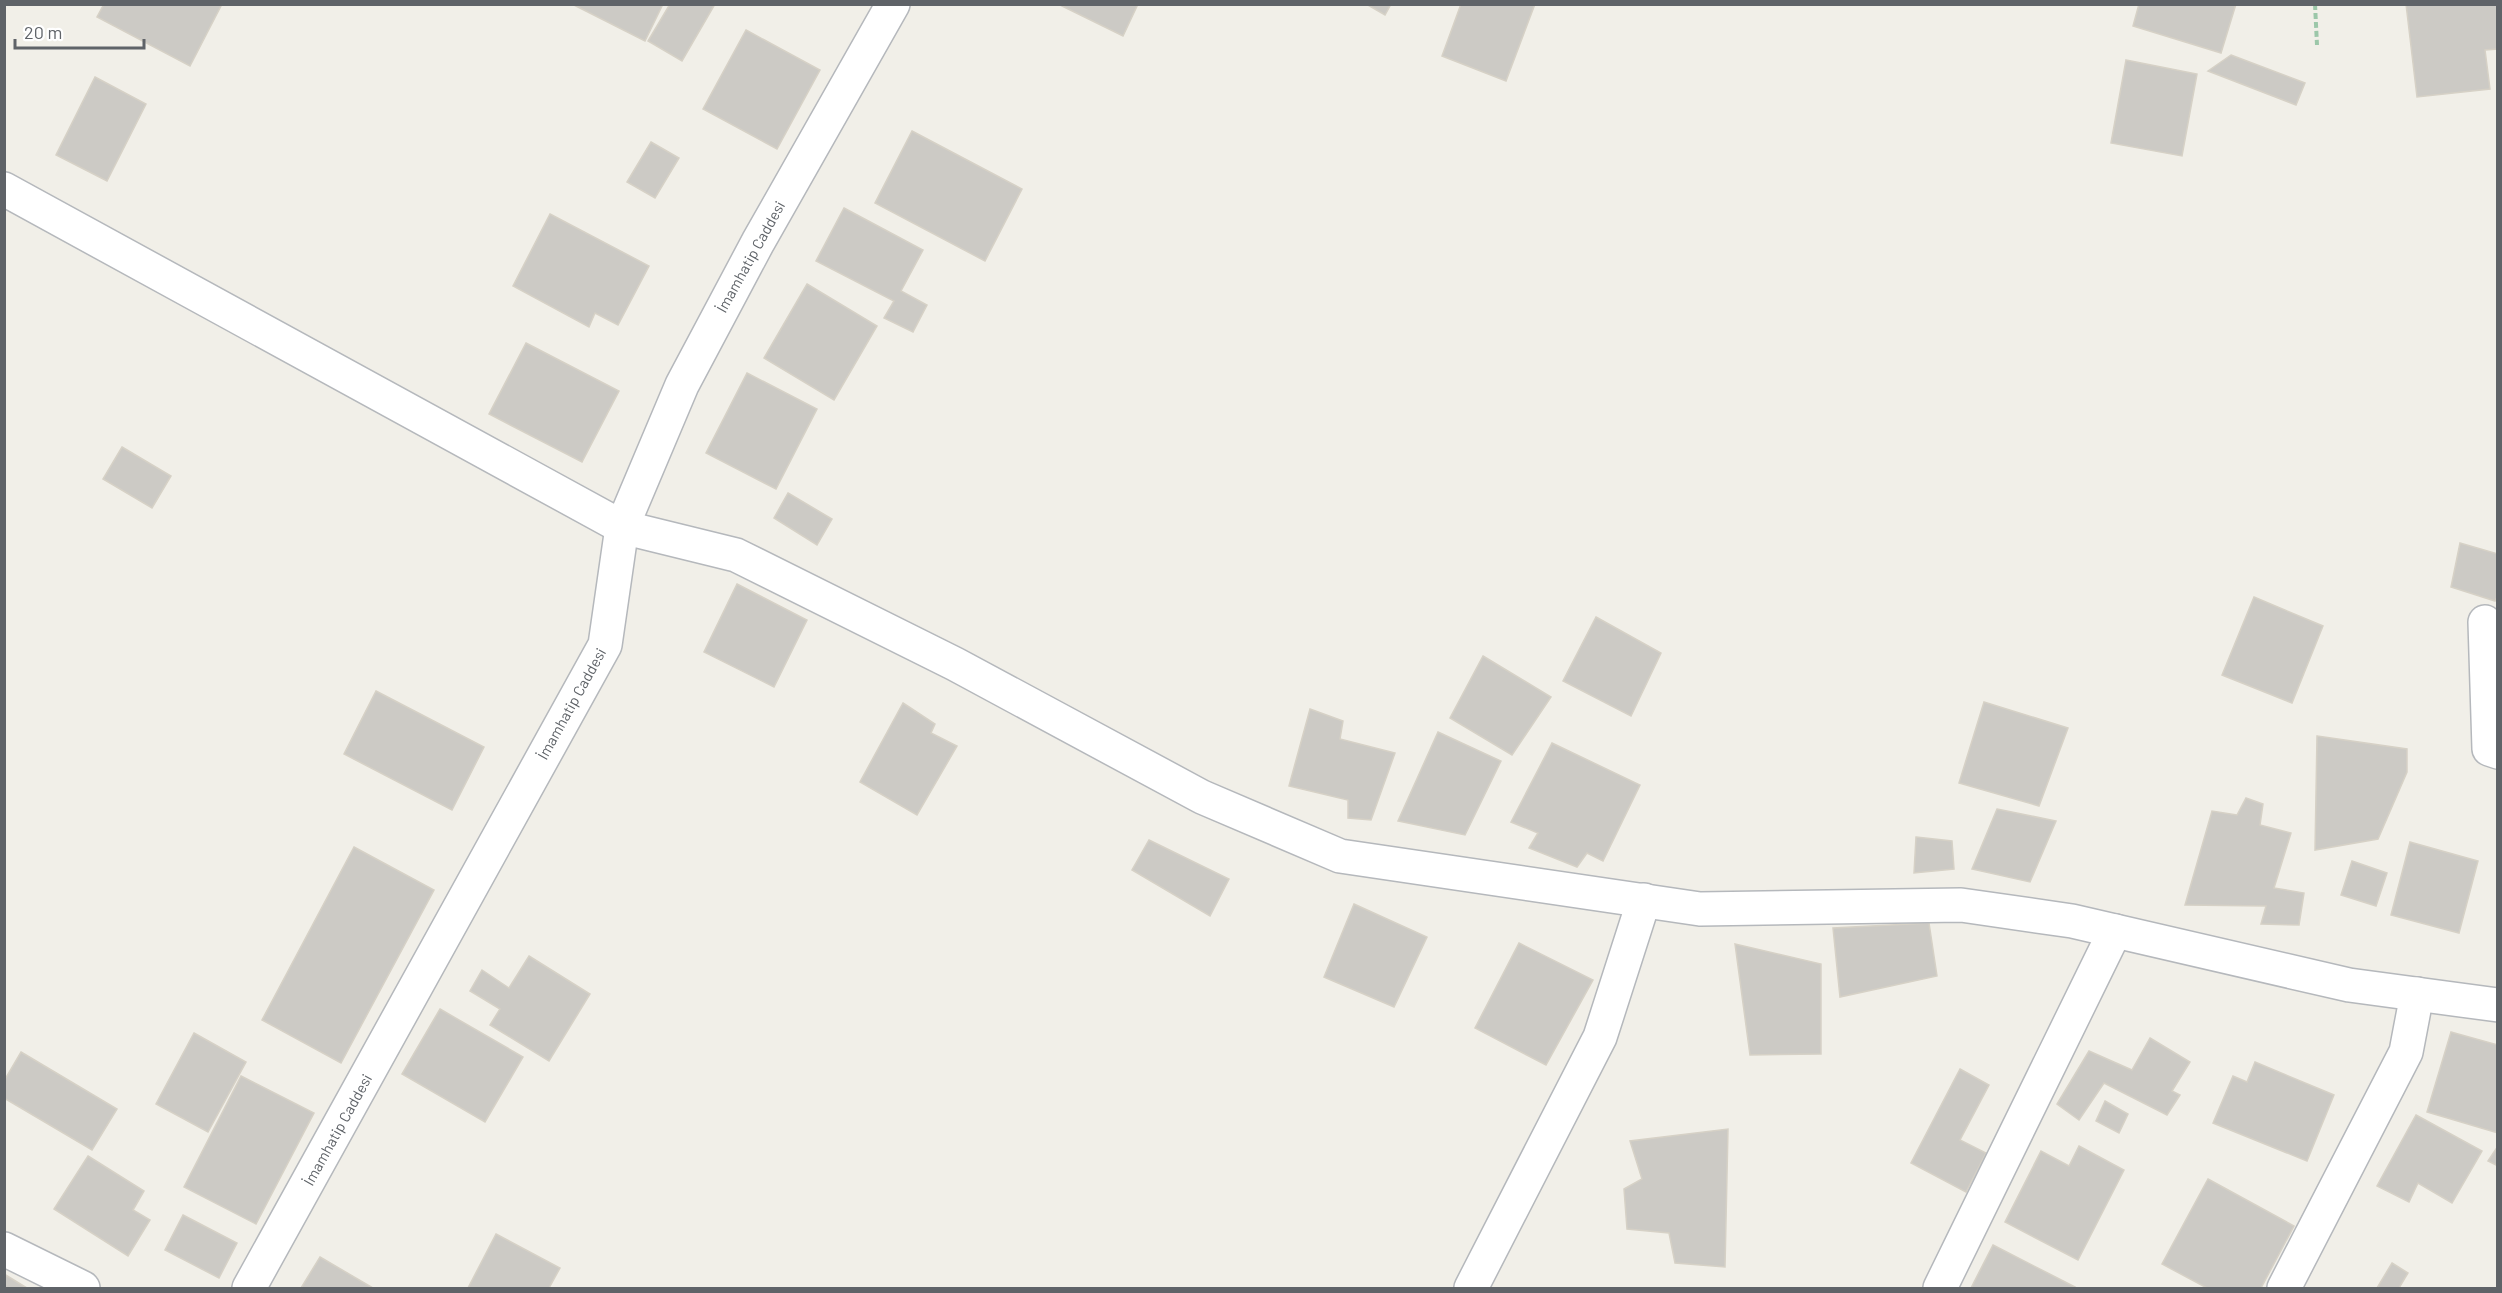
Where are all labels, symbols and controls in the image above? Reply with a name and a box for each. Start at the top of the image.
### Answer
scale bar [15,12,144,50]
text: 20 m [24,21,62,43]
street label: İmamhatip Caddesi [712,198,788,315]
street label: İmamhatip Caddesi [533,645,609,762]
street label: İmamhatip Caddesi [299,1071,375,1188]

